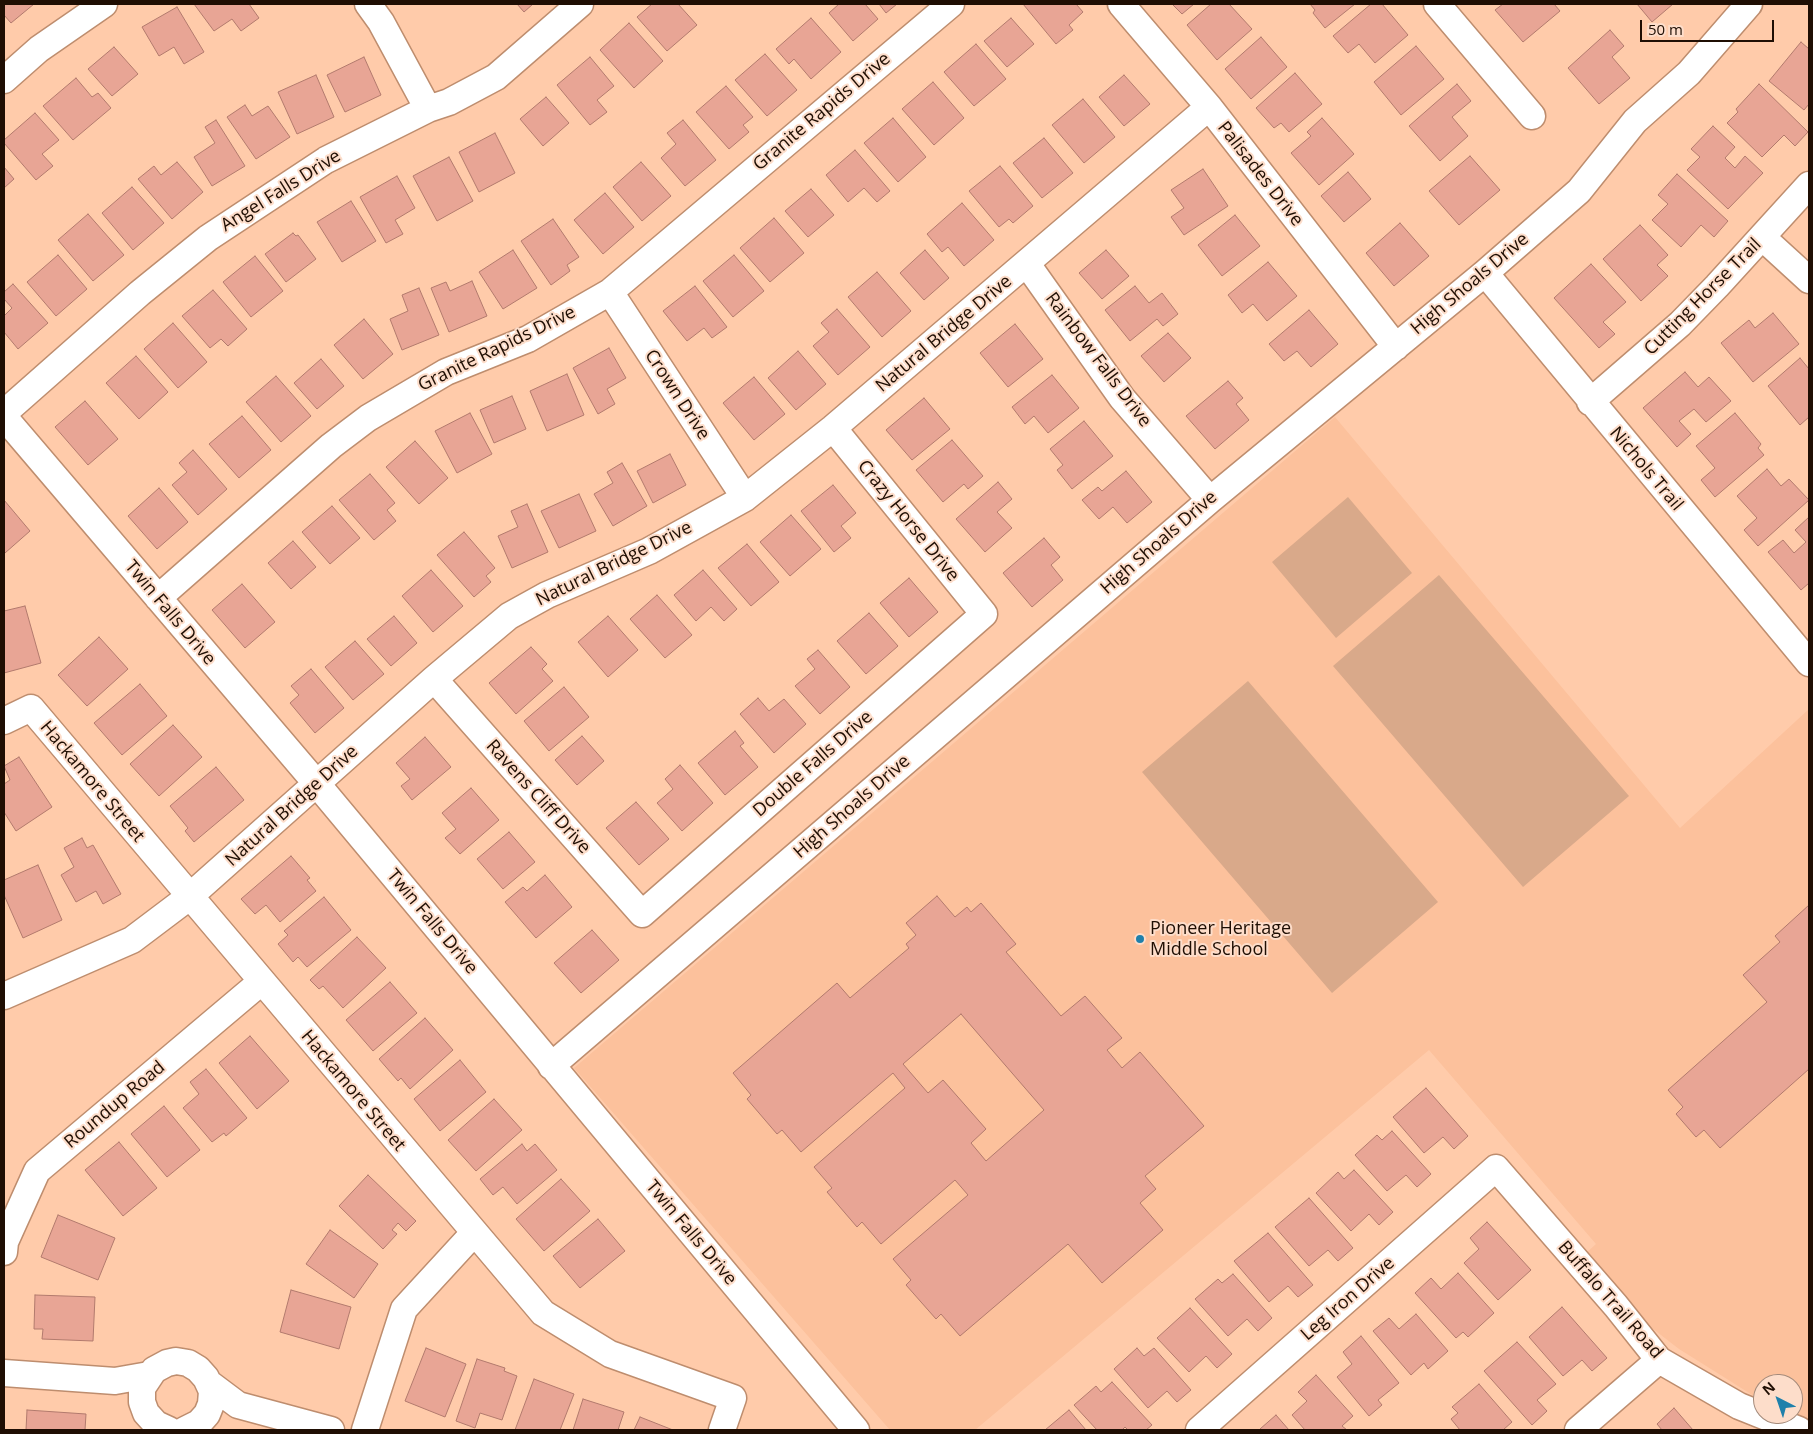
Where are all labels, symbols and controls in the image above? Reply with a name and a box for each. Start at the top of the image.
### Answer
scale bar [1643,10,1777,42]
text: 50 m [1648,19,1683,39]
street label: Granite Rapids Drive [749,48,895,176]
street label: Palisades Drive [1212,117,1308,231]
street label: Angel Falls Drive [217,145,345,237]
street label: High Shoals Drive [1407,229,1533,339]
street label: Cutting Horse Trail [1640,234,1766,360]
street label: Natural Bridge Drive [872,271,1016,397]
street label: Rainbow Falls Drive [1040,288,1156,432]
street label: Granite Rapids Drive [415,302,579,396]
street label: Crown Drive [640,346,714,444]
street label: Nichols Trail [1605,423,1687,515]
street label: Crazy Horse Drive [853,456,963,586]
street label: High Shoals Drive [1096,487,1222,599]
street label: Natural Bridge Drive [533,517,695,611]
street label: Twin Falls Drive [120,556,220,670]
street label: Double Falls Drive [749,706,877,822]
street label: Hackamore Street [35,717,149,847]
street label: Ravens Cliff Drive [481,736,595,858]
street label: Natural Bridge Drive [221,741,363,871]
street label: High Shoals Drive [789,751,915,863]
street label: Twin Falls Drive [382,865,482,979]
place label: Pioneer Heritage Middle School [1150,918,1291,961]
marker: Pioneer Heritage Middle School [1134,933,1146,945]
street label: Hackamore Street [296,1026,410,1156]
street label: Roundup Road [60,1057,170,1153]
street label: Twin Falls Drive [641,1176,741,1290]
street label: Buffalo Trail Road [1553,1237,1667,1363]
street label: Leg Iron Drive [1297,1252,1399,1346]
north arrow [1753,1374,1803,1424]
text: N [1758,1377,1779,1399]

